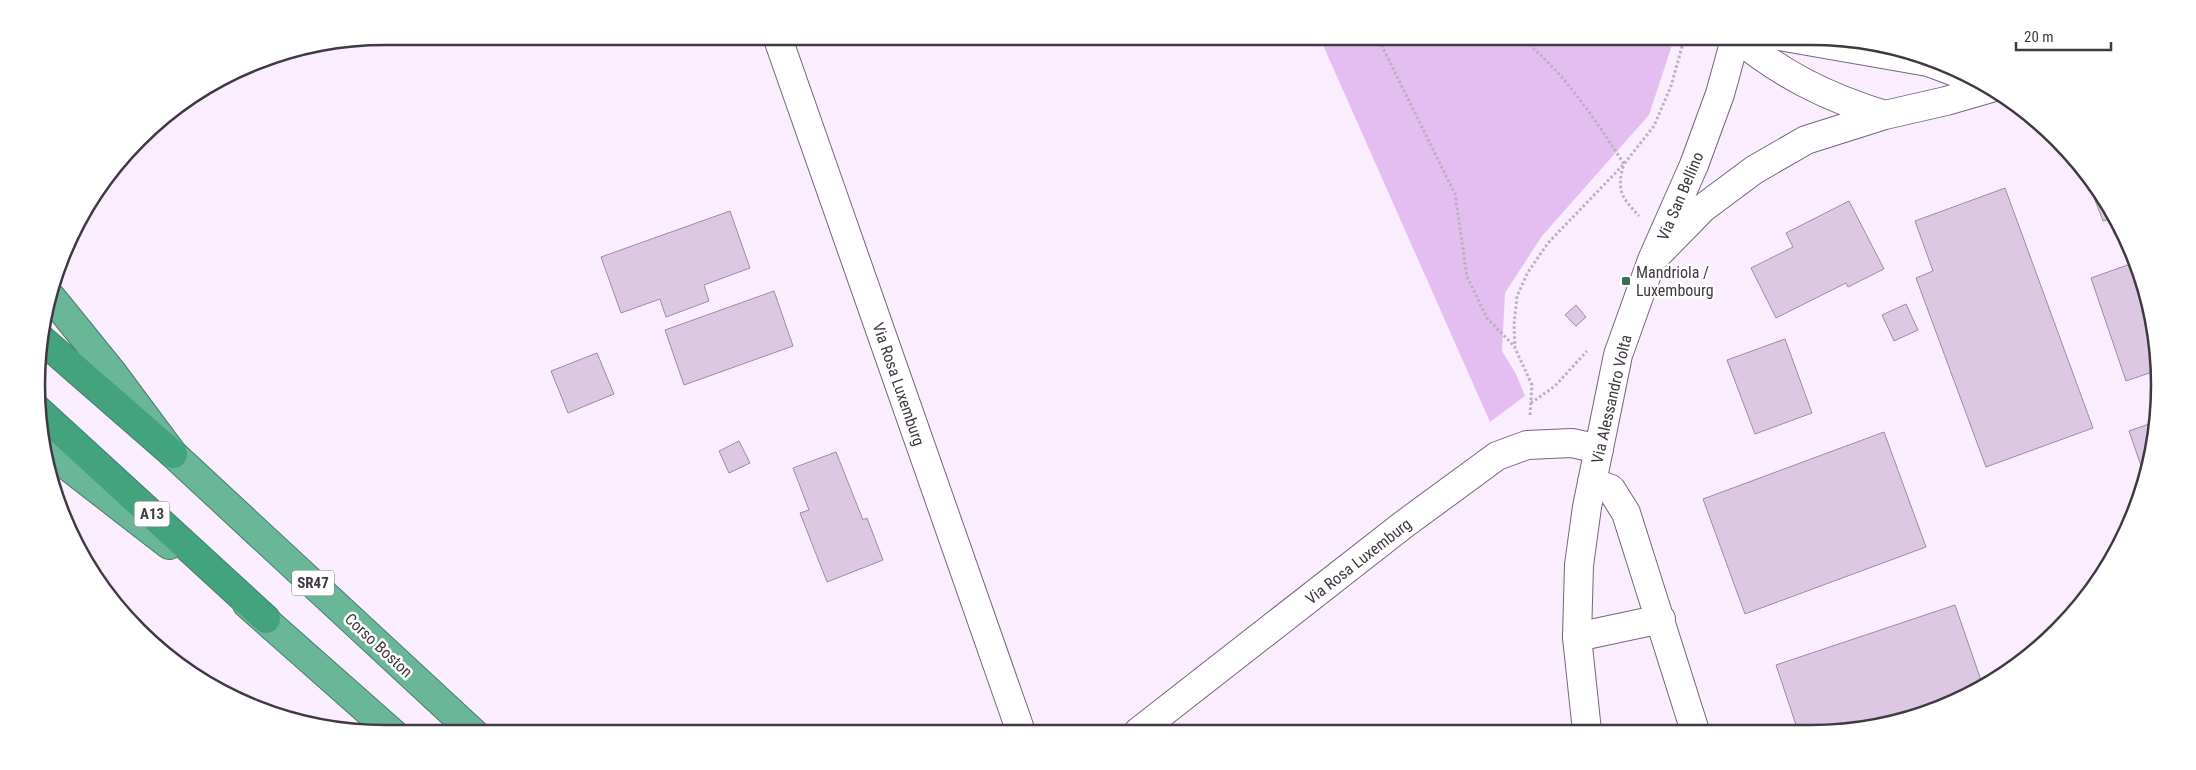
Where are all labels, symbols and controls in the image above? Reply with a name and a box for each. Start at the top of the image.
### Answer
scale bar [2016,20,2111,52]
text: 20 m [2024,28,2054,46]
street label: Via San Bellino [1653,149,1708,243]
place label: Mandriola / Luxembourg [1636,263,1714,300]
marker: Mandriola / Luxembourg [1620,275,1632,287]
street label: Via Rosa Luxemburg [869,320,928,448]
street label: Via Alessandro Volta [1587,333,1636,465]
road number: A13 [134,502,170,526]
street label: Via Rosa Luxemburg [1302,514,1415,609]
road number: SR47 [292,570,334,596]
street label: Corso Boston [341,609,416,681]

